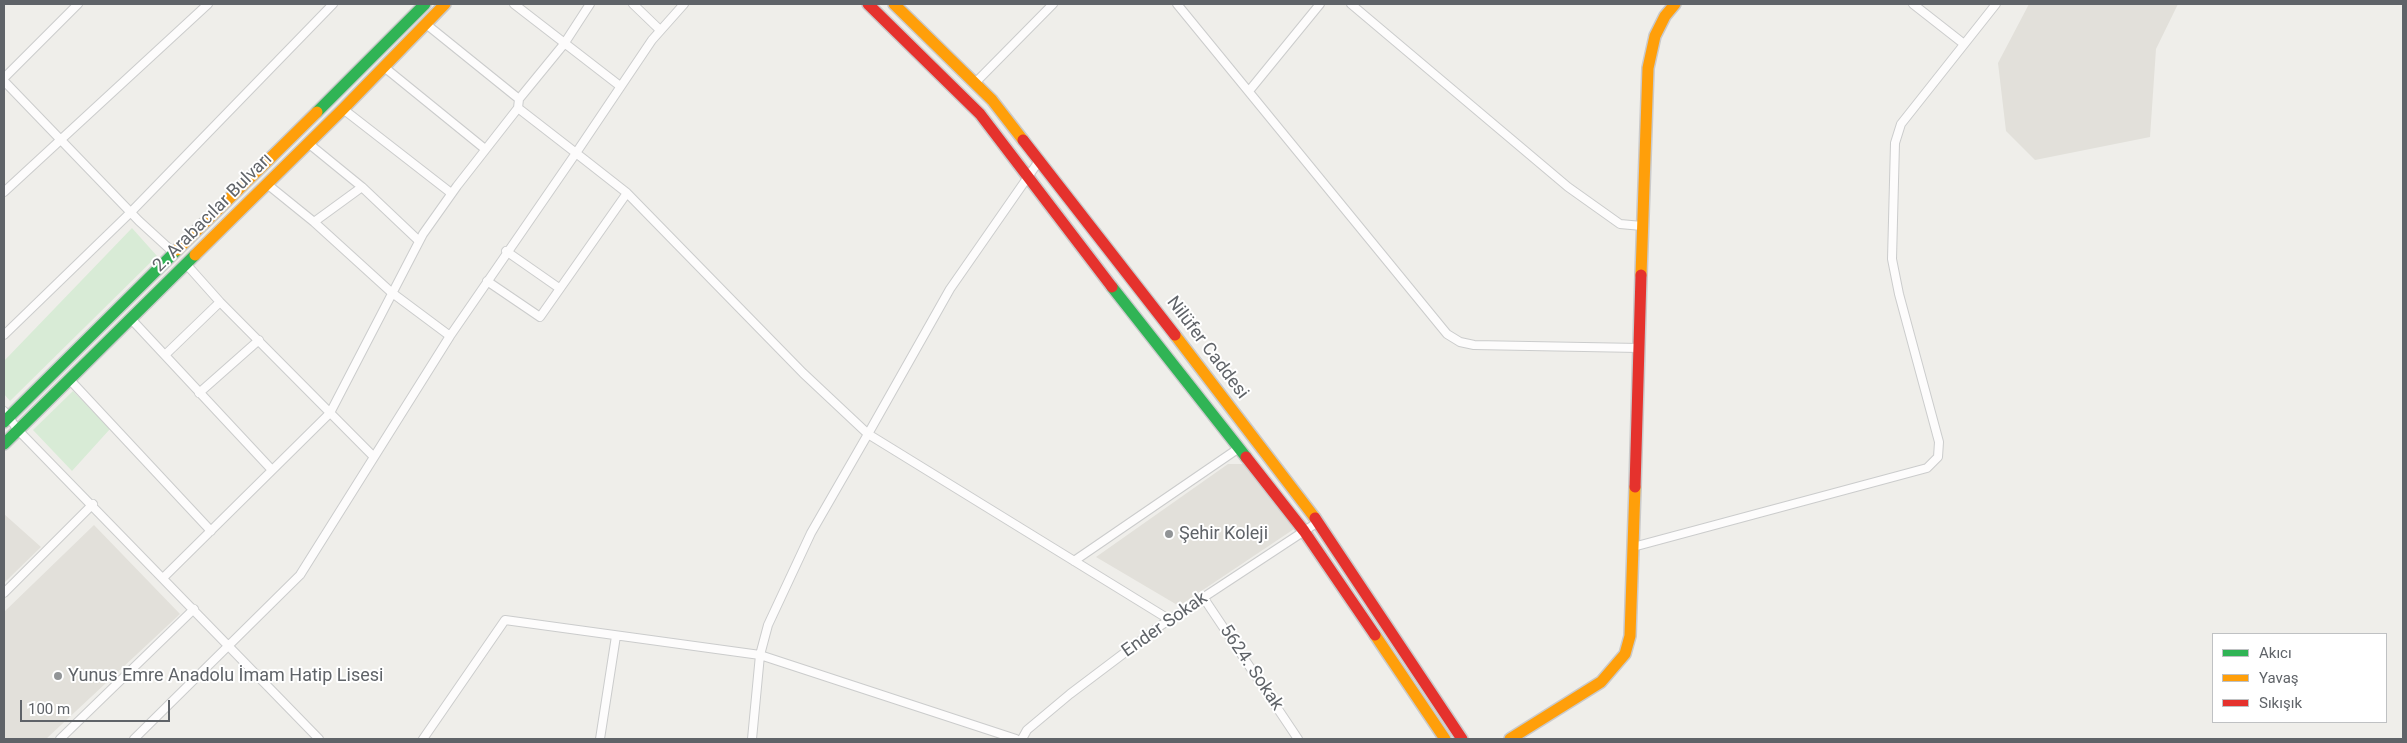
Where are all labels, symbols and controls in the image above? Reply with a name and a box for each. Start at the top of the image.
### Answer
street label: 2. Arabacılar Bulvarı [149,149,277,277]
street label: Nilüfer Caddesi [1161,293,1253,403]
place label: Şehir Koleji [1179,523,1268,545]
marker: Şehir Koleji [1163,528,1175,540]
street label: Ender Sokak [1118,588,1212,662]
street label: 5624. Sokak [1214,621,1288,715]
legend [2212,633,2387,723]
text: Akıcı [2259,644,2292,662]
place label: Yunus Emre Anadolu İmam Hatip Lisesi [68,665,383,687]
text: Yavaş [2259,669,2299,687]
marker: Yunus Emre Anadolu İmam Hatip Lisesi [52,670,64,682]
scale bar [22,690,172,722]
text: Sıkışık [2259,694,2302,712]
text: 100 m [28,700,70,718]

